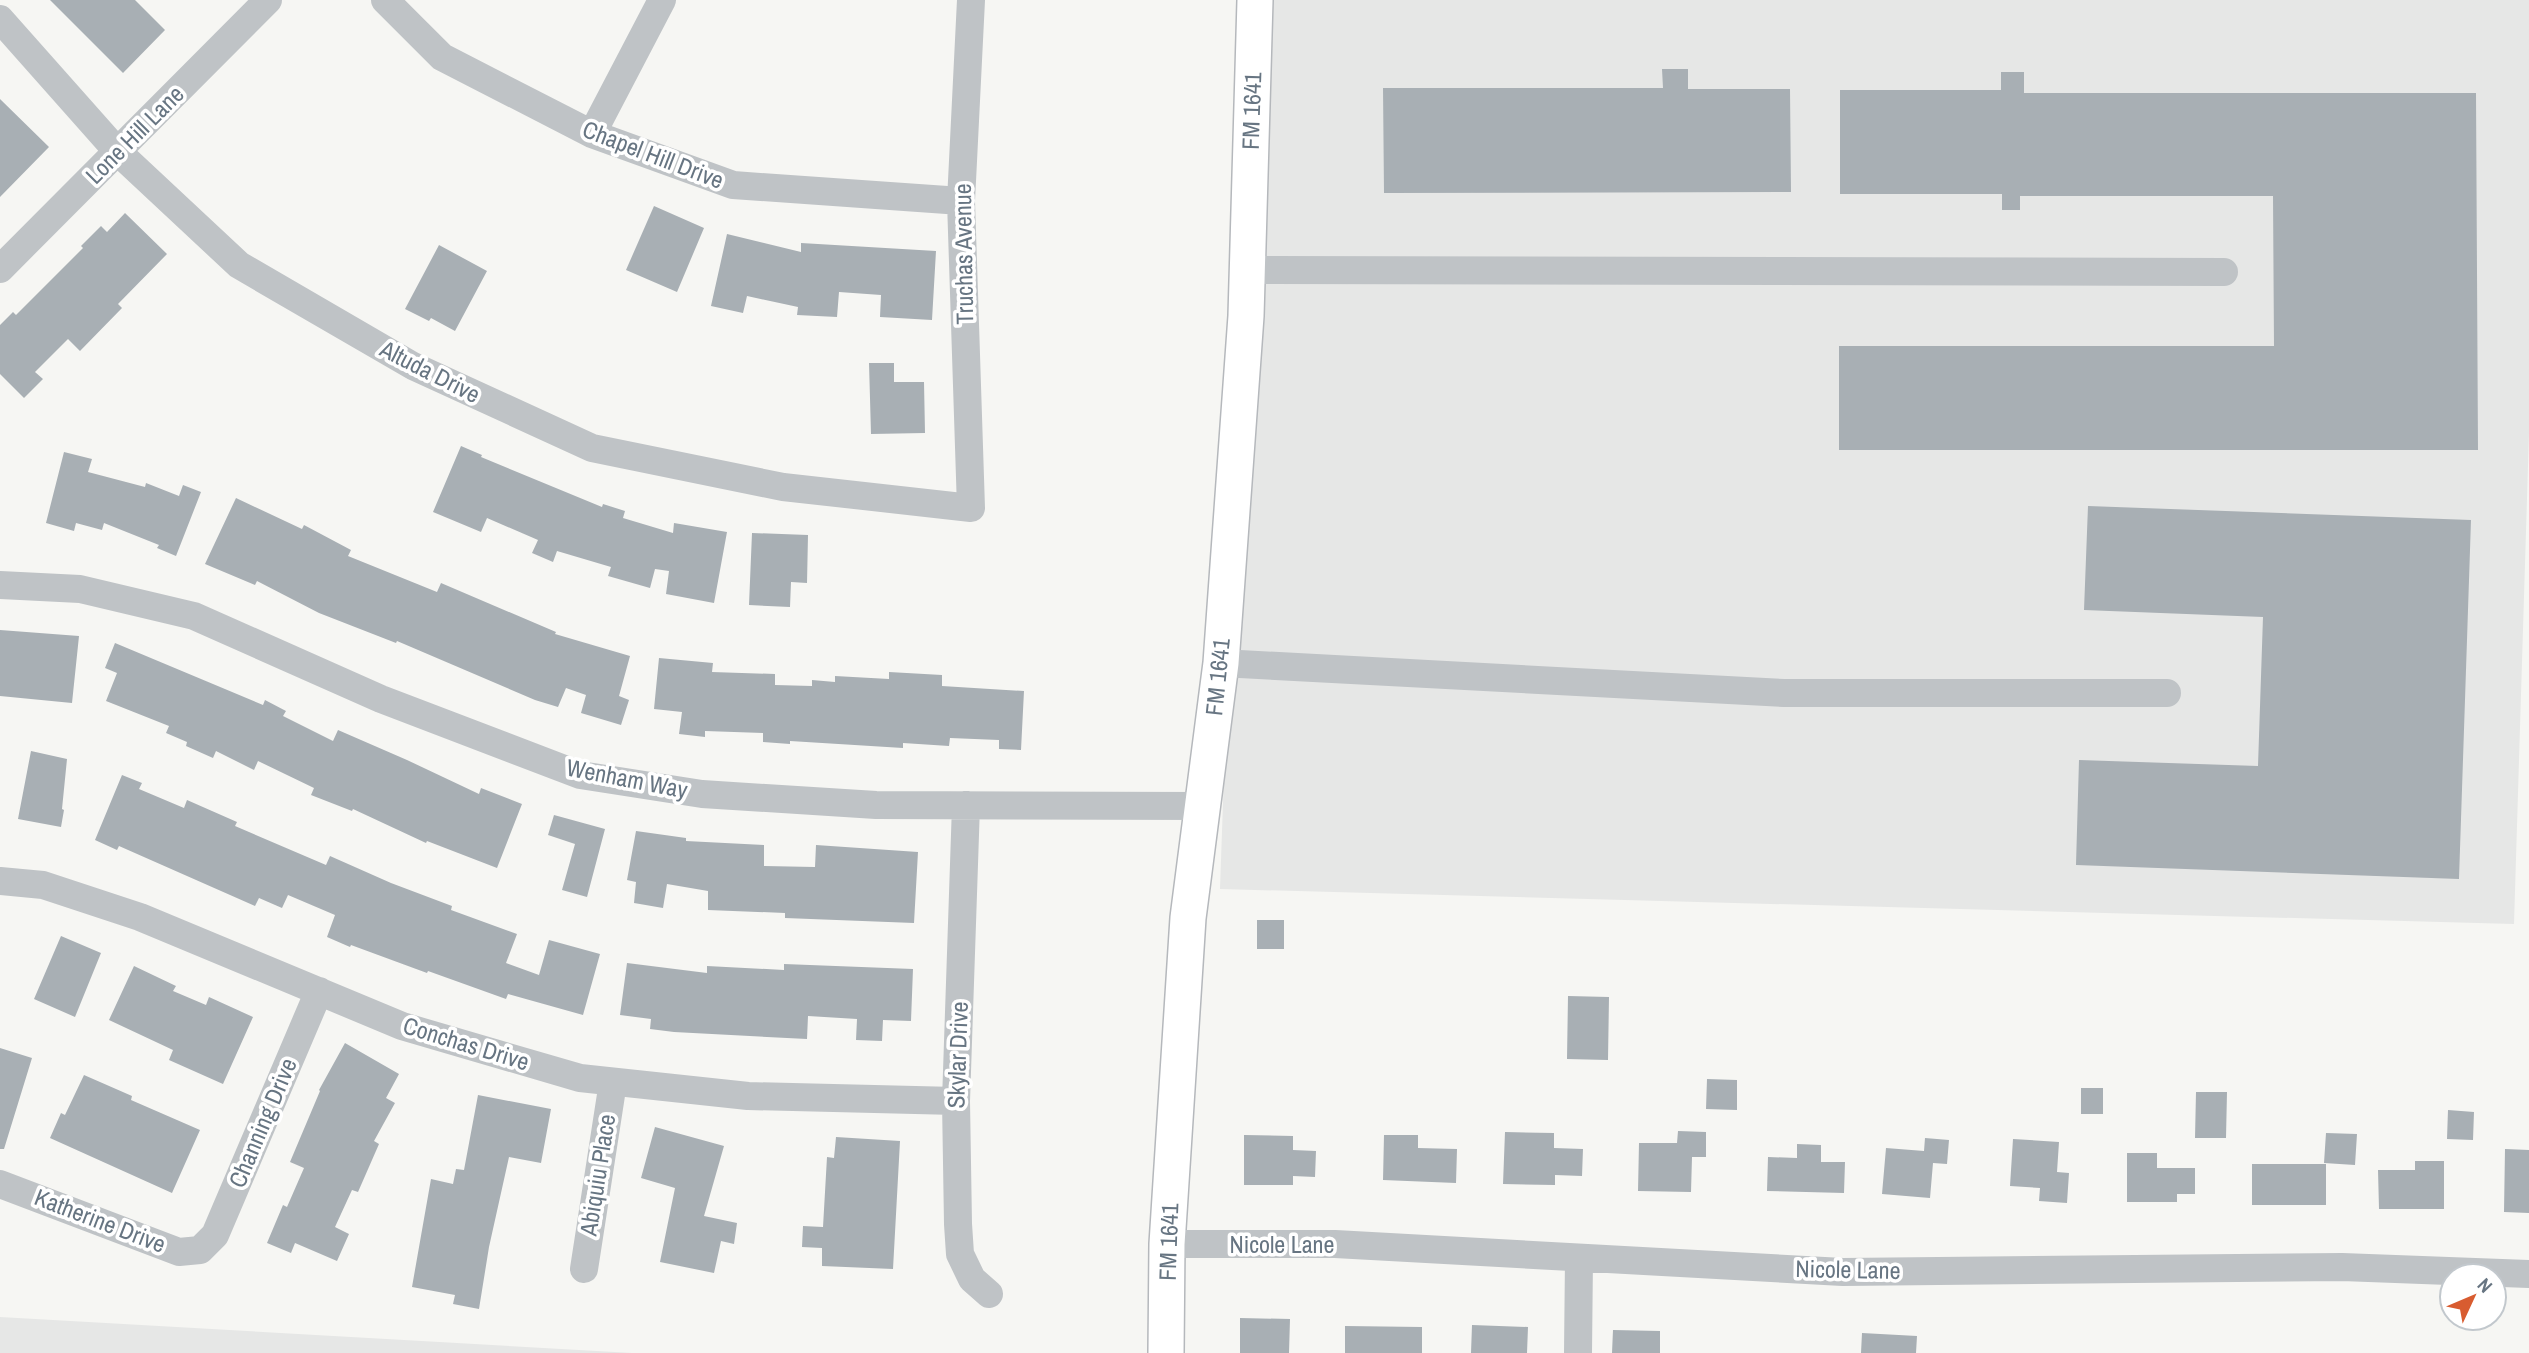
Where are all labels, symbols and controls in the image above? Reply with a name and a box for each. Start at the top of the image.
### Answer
street label: FM 1641 [1234,72,1268,150]
street label: Lone Hill Lane [78,78,190,190]
street label: Chapel Hill Drive [578,112,729,196]
street label: Truchas Avenue [946,183,980,325]
street label: Altuda Drive [374,332,486,410]
street label: FM 1641 [1197,637,1237,717]
street label: Wenham Way [564,751,691,805]
street label: Skylar Drive [939,1001,975,1109]
street label: Conchas Drive [399,1009,533,1077]
street label: Channing Drive [220,1053,304,1192]
street label: Abiquiu Place [571,1112,622,1239]
street label: Katherine Drive [30,1180,170,1260]
street label: FM 1641 [1151,1203,1185,1281]
street label: Nicole Lane [1229,1228,1335,1260]
street label: Nicole Lane [1795,1252,1901,1286]
north arrow [2438,1262,2508,1332]
text: N [2472,1272,2498,1298]

